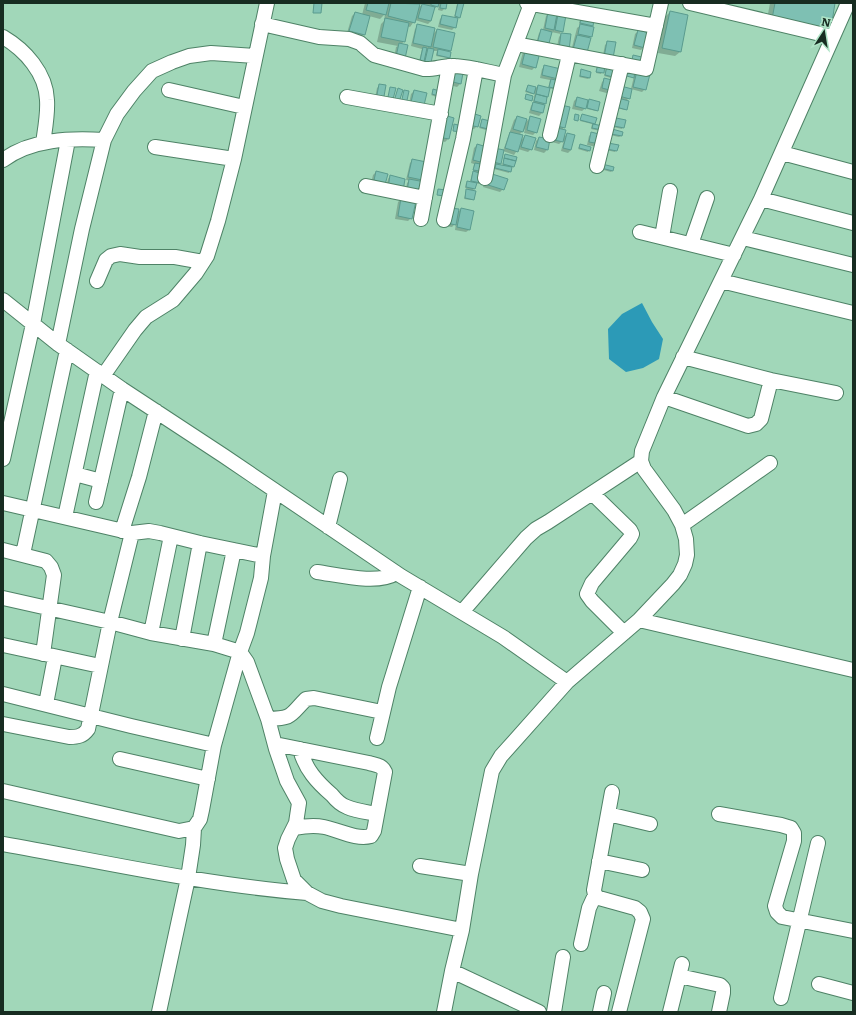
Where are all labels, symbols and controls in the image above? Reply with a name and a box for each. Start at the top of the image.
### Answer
north arrow [804,12,844,52]
text: N [820,12,832,30]

